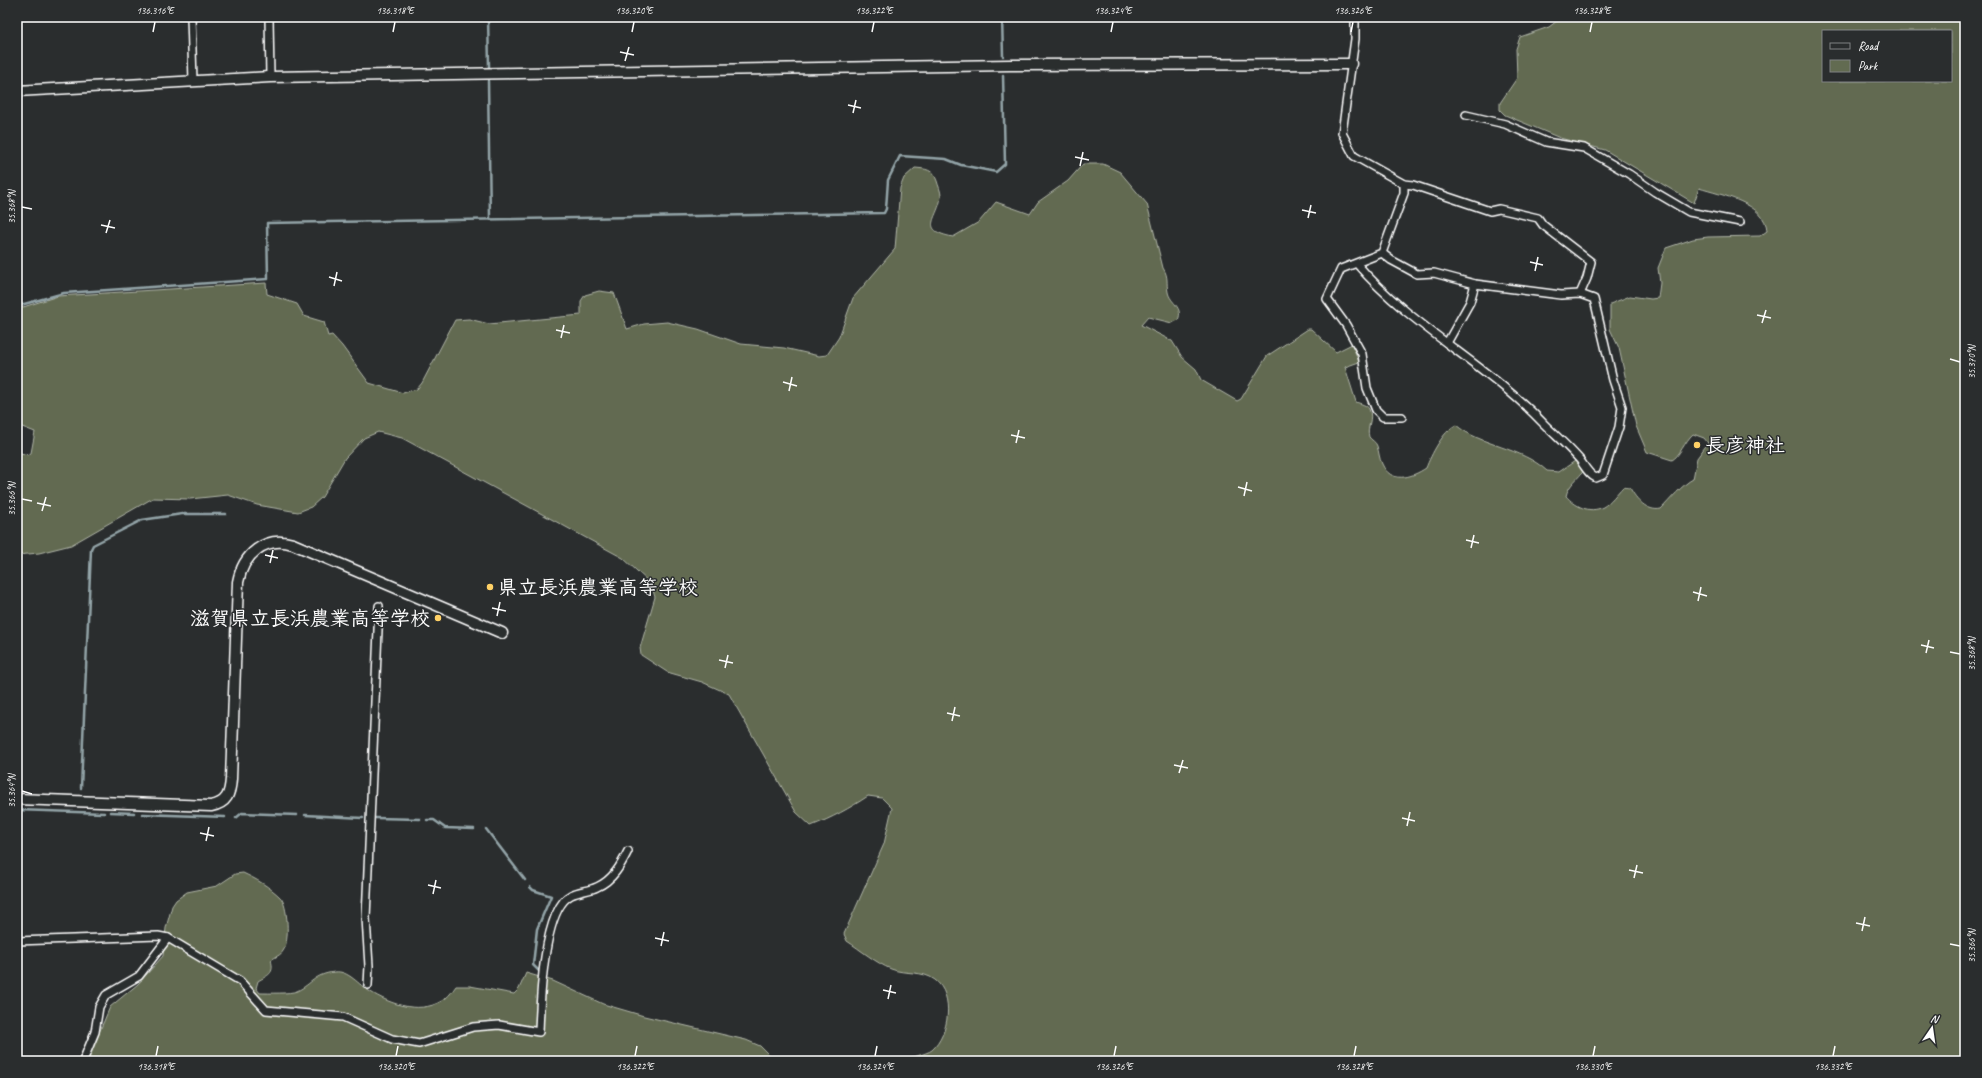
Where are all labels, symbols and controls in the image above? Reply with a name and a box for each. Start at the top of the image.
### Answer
text: 136.316°E [136,4,175,17]
text: 136.318°E [376,4,415,17]
text: 136.320°E [615,4,654,17]
text: 136.322°E [855,4,894,17]
text: 136.324°E [1094,4,1133,17]
text: 136.326°E [1334,4,1373,17]
text: 136.328°E [1573,4,1612,17]
legend [1822,30,1952,82]
text: Road [1858,38,1880,54]
text: Park [1858,58,1879,74]
text: 35.368°N [5,188,18,224]
text: 35.370°N [1965,343,1978,379]
place label: 長彦神社 [1705,433,1785,458]
marker: 長彦神社 [1692,440,1702,450]
text: 35.366°N [5,480,18,516]
place label: 県立長浜農業高等学校 [498,575,698,600]
marker: 県立長浜農業高等学校 [485,582,495,592]
place label: 滋賀県立長浜農業高等学校 [190,606,430,631]
marker: 滋賀県立長浜農業高等学校 [433,613,443,623]
text: 35.368°N [1965,635,1978,671]
text: 35.364°N [5,772,18,808]
text: 35.366°N [1965,927,1978,963]
north arrow [1912,1008,1952,1048]
text: N [1929,1011,1941,1026]
text: 136.318°E [137,1060,176,1073]
text: 136.320°E [377,1060,416,1073]
text: 136.322°E [616,1060,655,1073]
text: 136.324°E [856,1060,895,1073]
text: 136.326°E [1095,1060,1134,1073]
text: 136.328°E [1335,1060,1374,1073]
text: 136.330°E [1574,1060,1613,1073]
text: 136.332°E [1814,1060,1853,1073]

